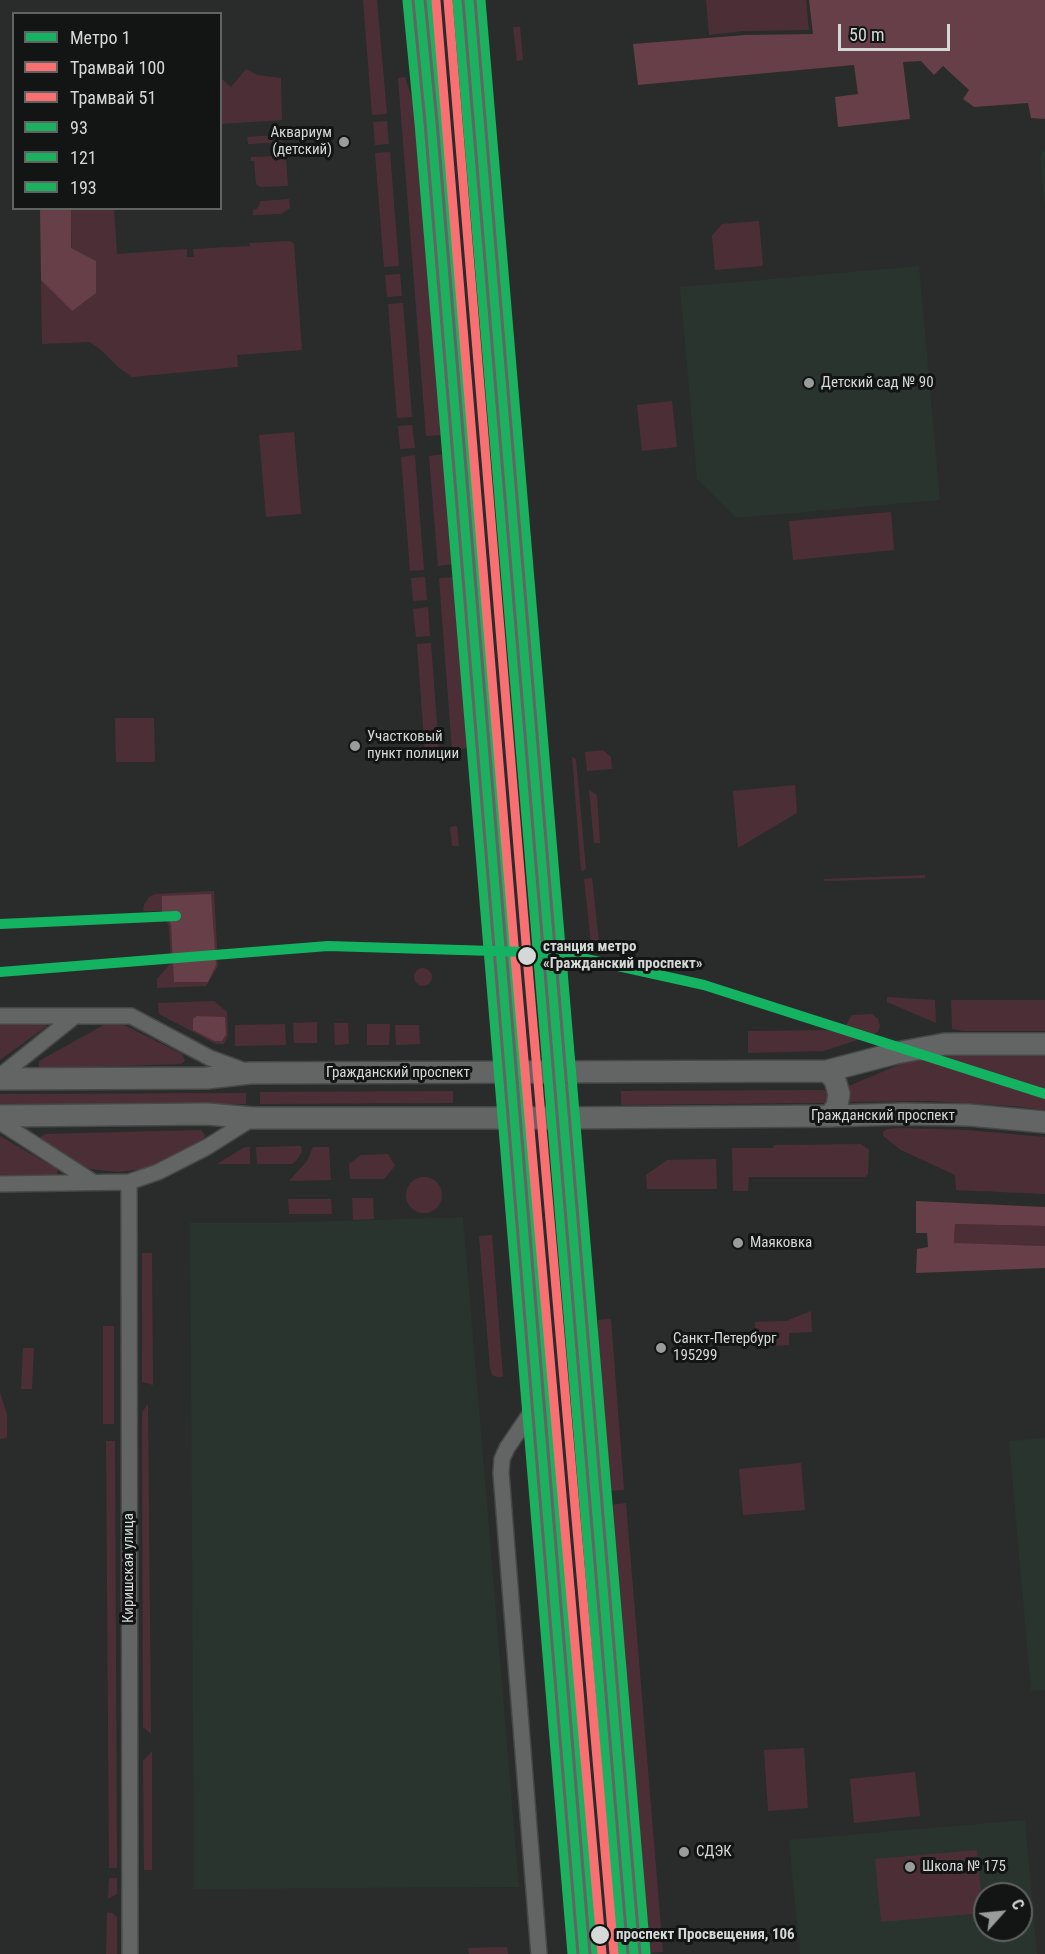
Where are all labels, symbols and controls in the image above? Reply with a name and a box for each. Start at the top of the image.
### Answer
legend [12,12,222,210]
scale bar [841,12,954,50]
text: 50 m [849,24,884,45]
text: Метро 1 [70,27,131,48]
text: Трамвай 100 [70,57,165,78]
text: Трамвай 51 [70,87,156,108]
text: 93 [70,117,88,138]
place label: Аквариум (детский) [270,124,332,159]
marker: Аквариум (детский) [337,135,351,149]
text: 121 [70,147,97,168]
text: 193 [70,177,97,198]
place label: Детский сад № 90 [821,374,934,392]
marker: Детский сад № 90 [802,376,816,390]
place label: Участковый пункт полиции [367,728,459,763]
marker: Участковый пункт полиции [348,739,362,753]
place label: станция метро «Гражданский проспект» [543,938,703,973]
marker: станция метро «Гражданский проспект» [516,945,538,967]
street label: Гражданский проспект [326,1064,470,1082]
street label: Гражданский проспект [811,1107,955,1125]
place label: Маяковка [750,1234,812,1252]
marker: Маяковка [731,1236,745,1250]
place label: Санкт-Петербург 195299 [673,1330,777,1365]
marker: Санкт-Петербург 195299 [654,1341,668,1355]
street label: Киришская улица [120,1513,138,1623]
place label: СДЭК [696,1843,732,1861]
marker: СДЭК [677,1845,691,1859]
place label: Школа № 175 [922,1858,1006,1876]
marker: Школа № 175 [903,1860,917,1874]
north arrow [973,1882,1033,1942]
text: С [1007,1896,1028,1913]
marker: проспект Просвещения, 106 [589,1924,611,1946]
place label: проспект Просвещения, 106 [616,1926,795,1944]

